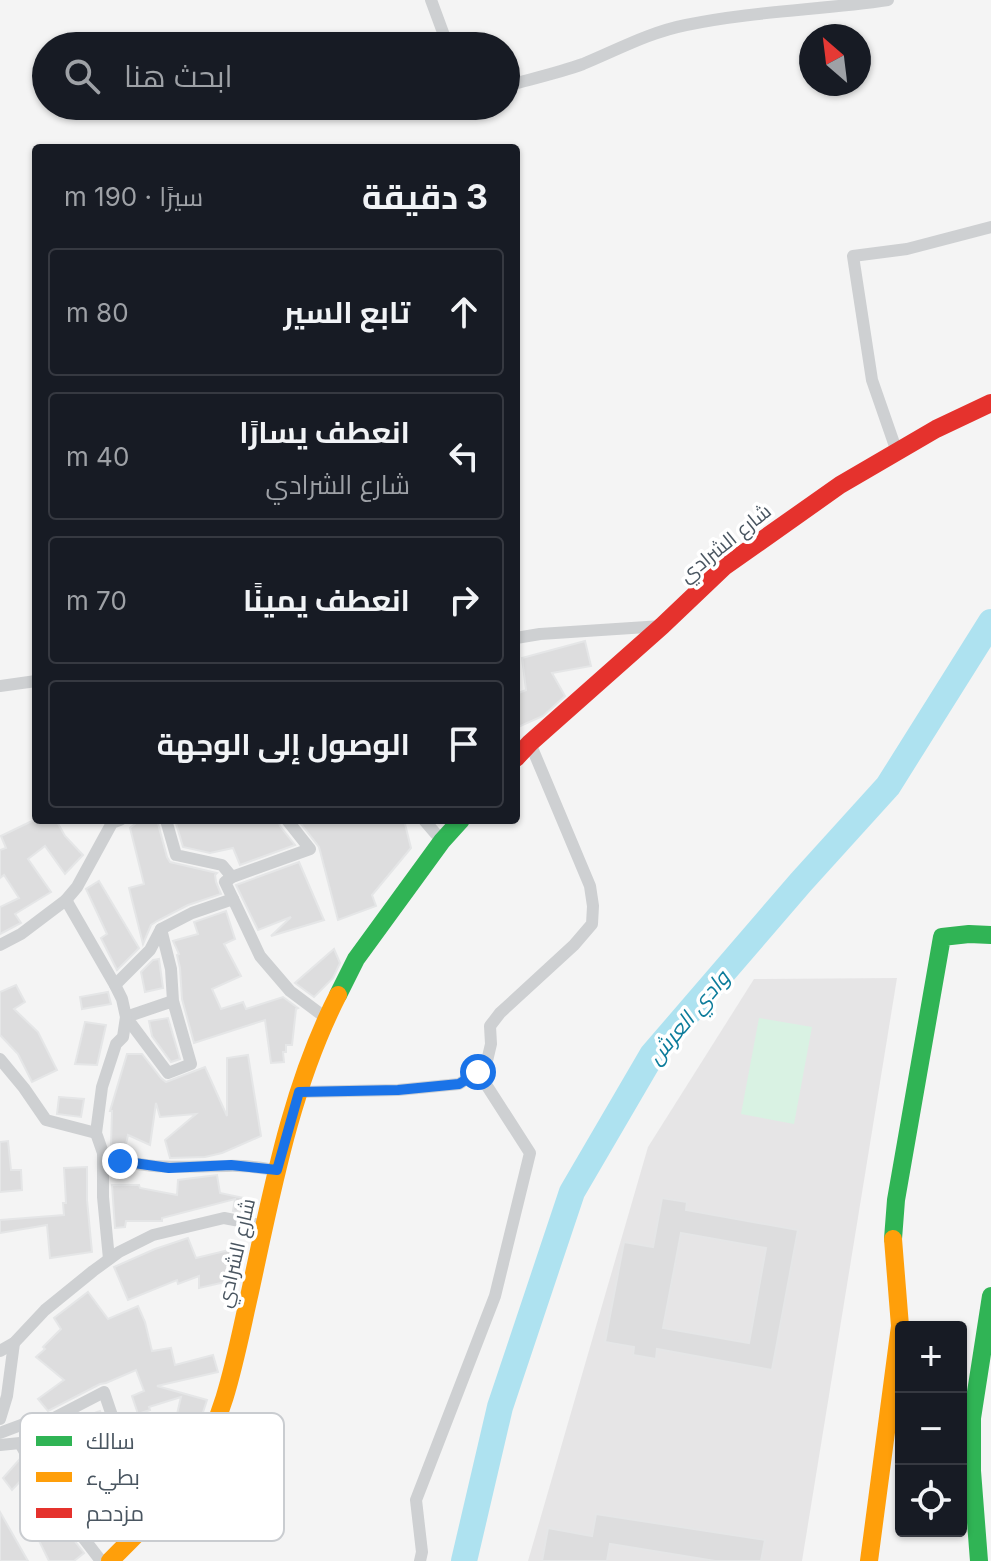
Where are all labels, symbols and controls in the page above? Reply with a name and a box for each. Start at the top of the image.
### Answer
north arrow [799,24,871,96]
search box [32,32,520,120]
icon: search [60,54,104,98]
text: ابحث هنا [124,58,233,94]
text: 3 دقيقة [362,176,488,217]
text: سيرًا · 190 m [64,181,203,212]
icon: ahead [442,290,486,334]
text: تابع السير [284,294,410,330]
text: 80 m [66,297,129,328]
text: انعطف يسارًا [239,414,410,450]
icon: left [442,434,486,478]
text: 40 m [66,441,129,472]
text: شارع الشرادي [266,469,410,500]
street label: شارع الشرادي [674,499,778,590]
icon: right [442,578,486,622]
text: انعطف يمينًا [243,582,410,618]
text: 70 m [66,585,127,616]
icon: arrive [442,722,486,766]
text: الوصول إلى الوجهة [157,726,410,762]
water label: وادي العرش [642,964,740,1072]
route start [460,1054,496,1090]
route end [102,1143,138,1179]
street label: شارع الشرادي [212,1196,264,1311]
map controls [895,1321,967,1537]
button: + [895,1321,967,1393]
button: − [895,1393,967,1465]
legend [20,1413,284,1541]
text: سالك [86,1428,135,1454]
text: بطيء [86,1464,140,1494]
button: locate [895,1465,967,1537]
text: مزدحم [86,1500,144,1529]

